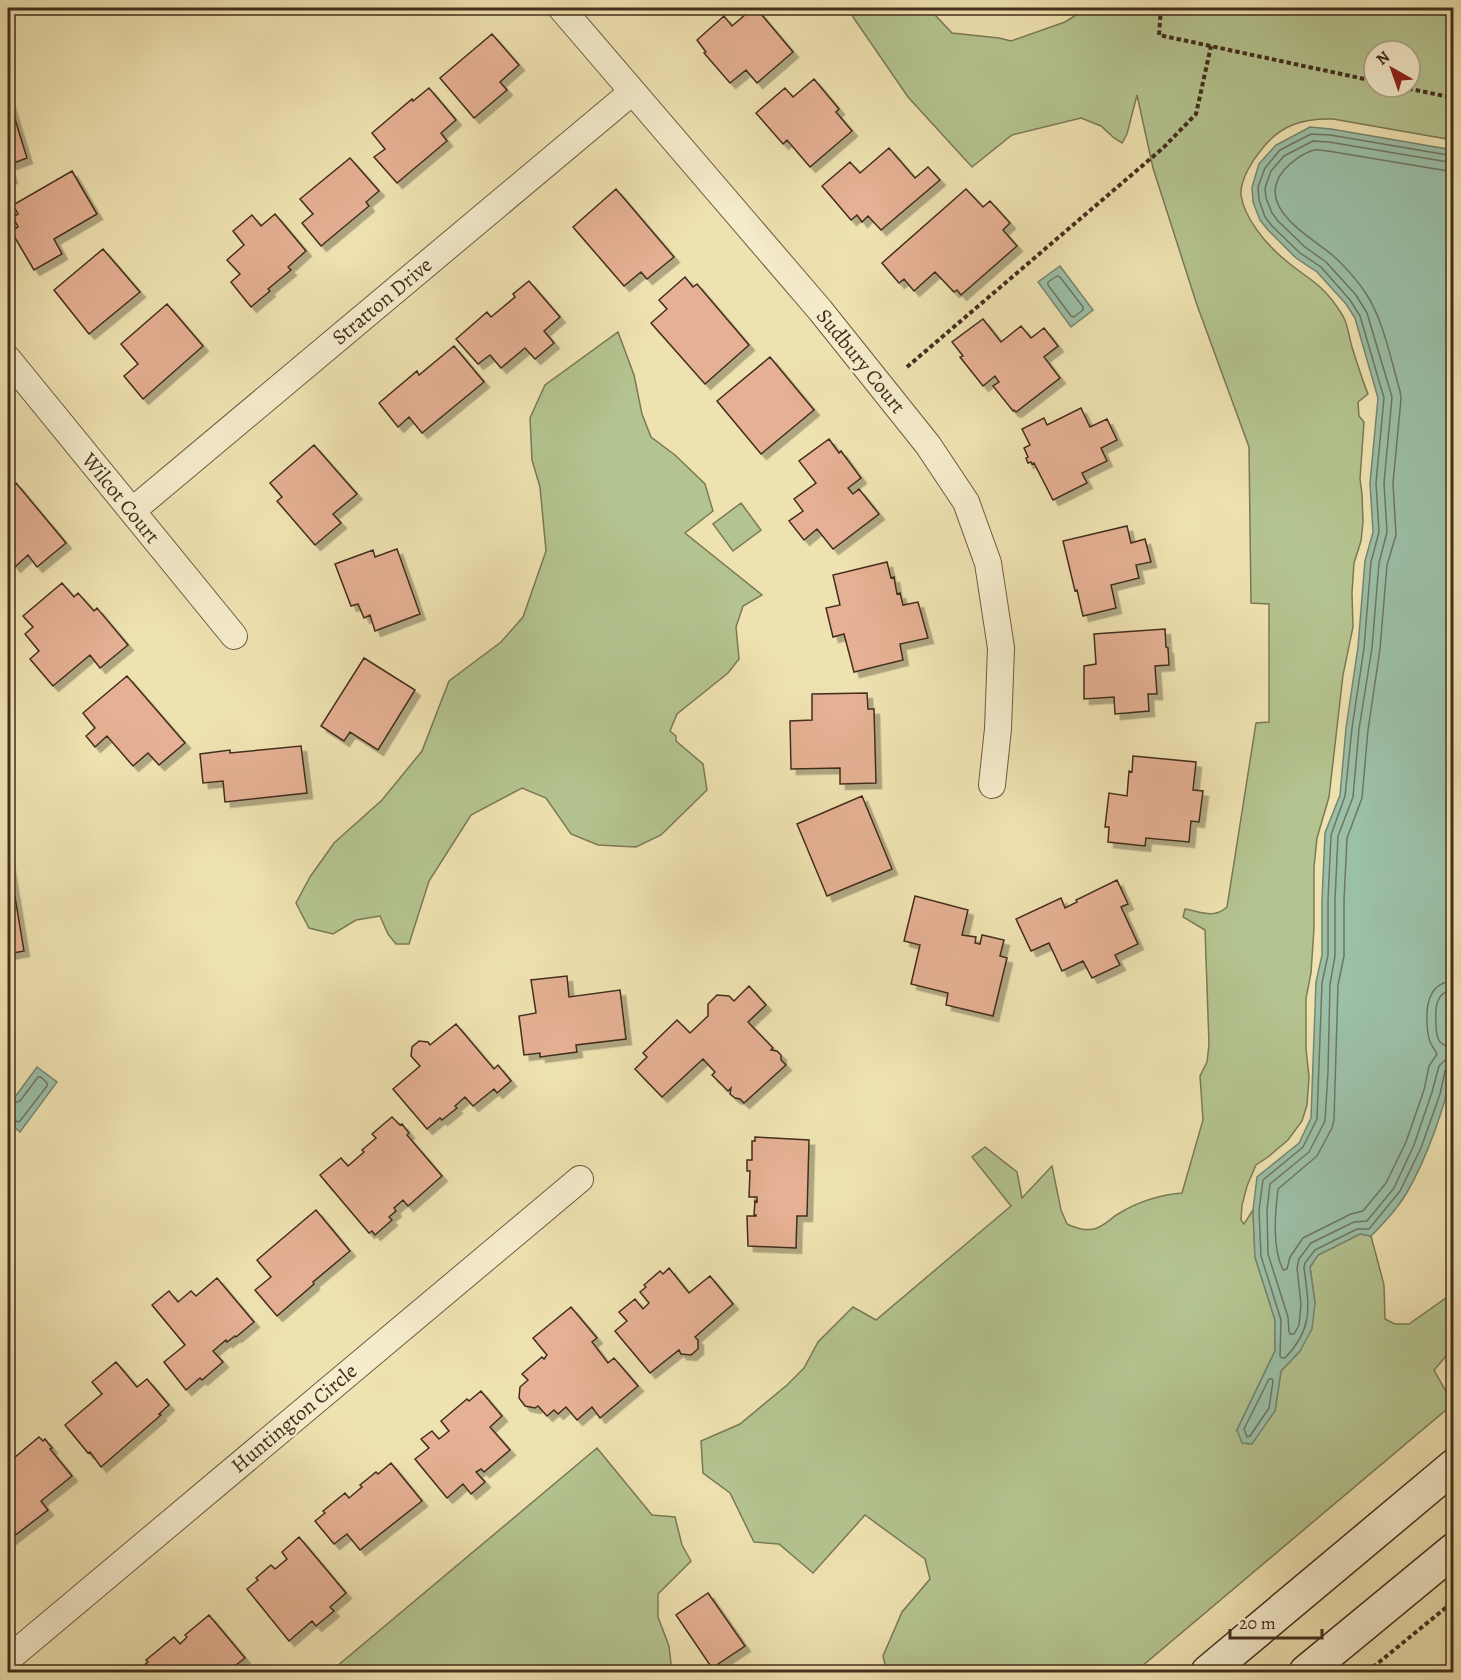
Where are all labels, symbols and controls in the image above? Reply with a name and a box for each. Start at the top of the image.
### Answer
north arrow [1362,39,1422,99]
text: N [1371,46,1395,70]
street label: Stratton Drive [326,251,438,351]
street label: Sudbury Court [810,303,912,419]
street label: Wilcot Court [75,446,166,549]
street label: Huntington Circle [225,1357,363,1479]
scale bar [1230,1602,1322,1640]
text: 20 m [1239,1611,1276,1635]

